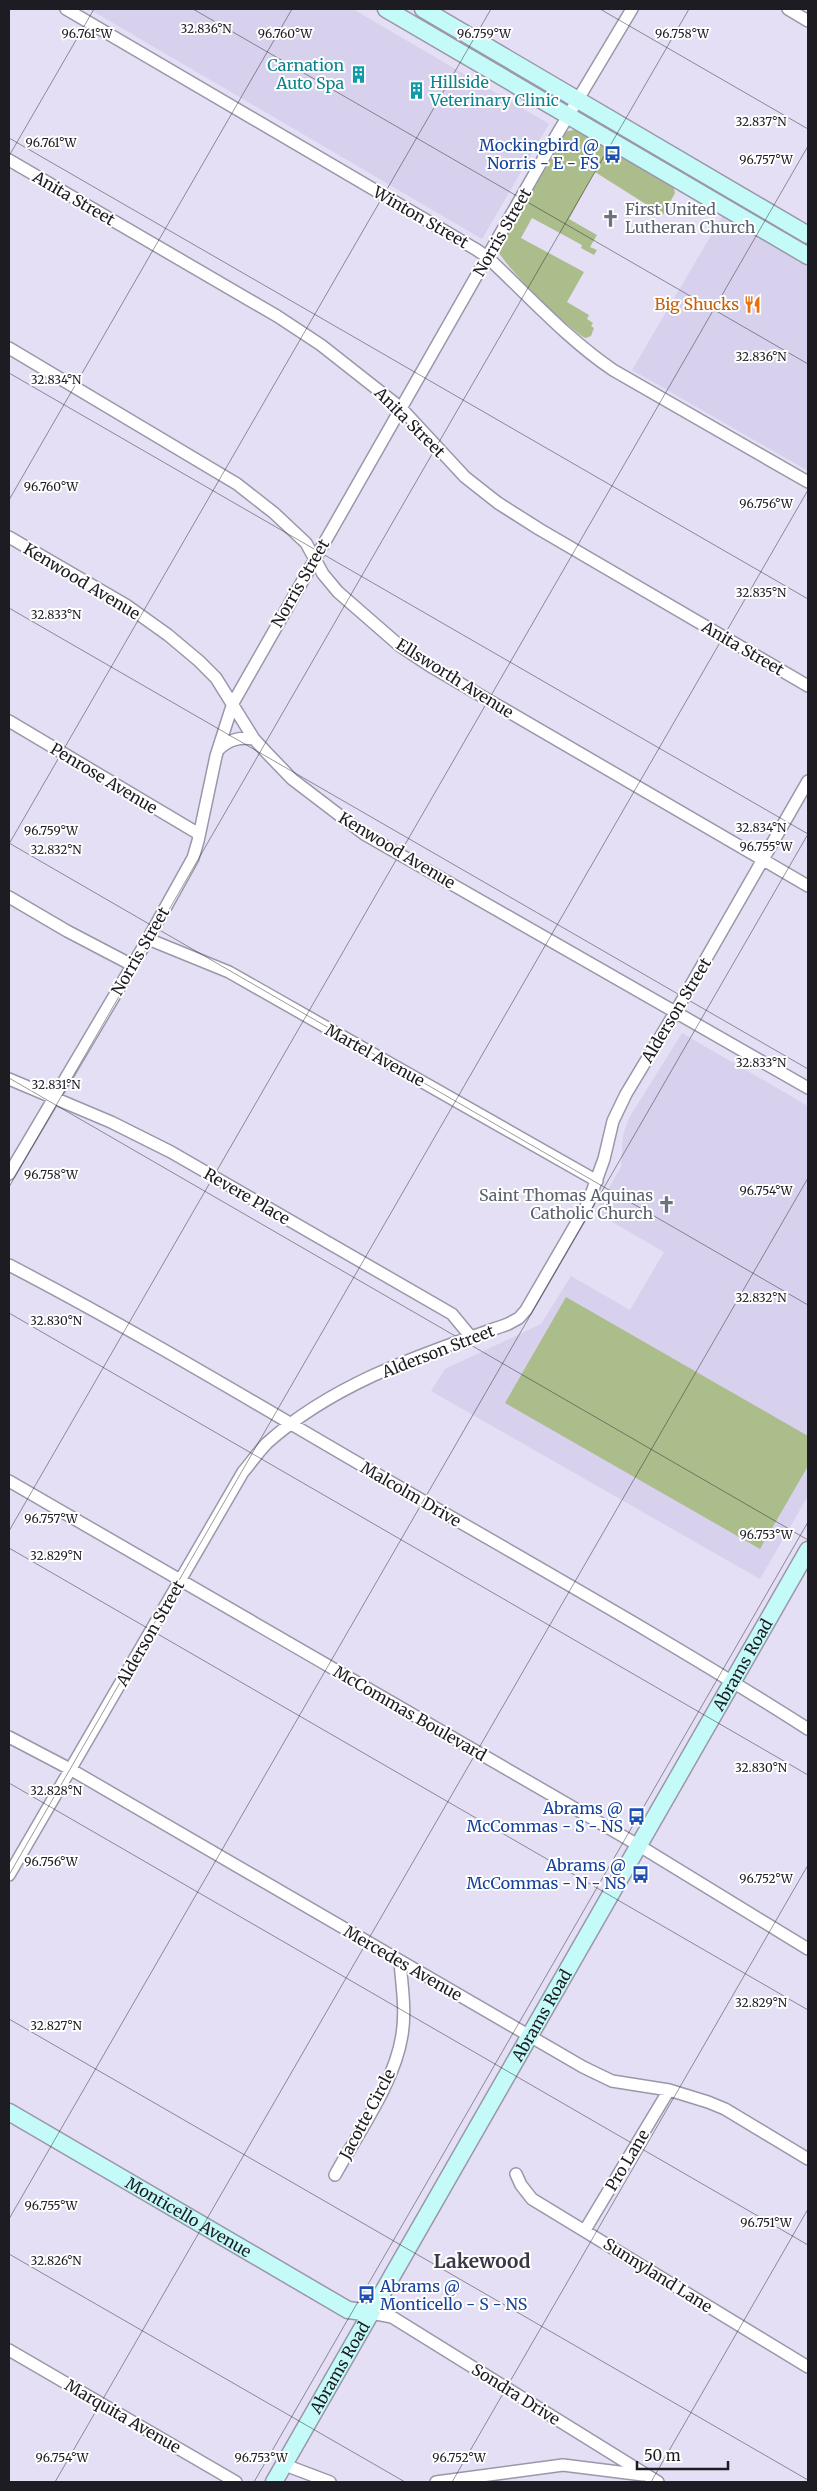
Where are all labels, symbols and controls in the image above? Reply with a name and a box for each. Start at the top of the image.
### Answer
text: 32.836°N [181,21,232,36]
text: 96.761°W [61,26,114,41]
text: 96.760°W [258,26,313,41]
text: 96.759°W [457,26,512,41]
text: 96.758°W [655,26,710,41]
place label: Carnation Auto Spa [267,55,344,93]
building icon: Carnation Auto Spa [348,64,368,84]
place label: Hillside Veterinary Clinic [429,72,559,110]
building icon: Hillside Veterinary Clinic [406,81,426,101]
text: 32.837°N [735,114,787,129]
text: 96.761°W [25,135,78,150]
place label: Mockingbird @ Norris - E - FS [479,135,599,173]
bus stop icon: Mockingbird @ Norris - E - FS [603,144,623,164]
text: 96.757°W [739,152,794,167]
street label: Anita Street [29,166,119,230]
street label: Winton Street [369,181,473,253]
street label: Norris Street [469,184,536,280]
place label: First United Lutheran Church [625,199,756,237]
church icon: First United Lutheran Church [601,208,621,228]
place label: Big Shucks [654,294,739,314]
restaurant icon: Big Shucks [743,294,763,314]
text: 32.836°N [736,349,787,364]
text: 32.834°N [31,372,82,387]
street label: Anita Street [370,382,450,462]
text: 96.760°W [24,479,79,494]
text: 96.756°W [739,496,794,511]
street label: Norris Street [267,535,334,631]
street label: Kenwood Avenue [20,538,144,624]
text: 32.835°N [736,585,787,600]
text: 32.833°N [31,607,82,622]
street label: Anita Street [698,616,788,680]
street label: Ellsworth Avenue [393,634,517,722]
street label: Penrose Avenue [47,738,161,818]
street label: Kenwood Avenue [335,807,459,893]
text: 32.834°N [736,820,787,835]
text: 96.759°W [24,823,79,838]
text: 96.755°W [739,839,794,854]
text: 32.832°N [30,842,82,857]
street label: Norris Street [107,903,174,999]
street label: Alderson Street [636,953,716,1067]
street label: Martel Avenue [322,1019,428,1091]
text: 32.833°N [736,1055,787,1070]
text: 32.831°N [32,1077,81,1092]
street label: Revere Place [201,1163,293,1229]
text: 96.758°W [24,1167,79,1182]
text: 96.754°W [740,1183,794,1198]
place label: Saint Thomas Aquinas Catholic Church [479,1185,653,1223]
church icon: Saint Thomas Aquinas Catholic Church [657,1194,677,1214]
text: 32.832°N [735,1290,787,1305]
text: 32.830°N [30,1313,83,1328]
street label: Alderson Street [378,1320,498,1382]
street label: Malcolm Drive [357,1457,465,1531]
text: 96.757°W [24,1511,79,1526]
text: 96.753°W [739,1527,794,1542]
text: 32.829°N [30,1548,83,1563]
street label: Alderson Street [111,1576,189,1690]
street label: Abrams Road [708,1615,777,1715]
street label: McCommas Boulevard [330,1661,490,1765]
text: 32.830°N [735,1760,788,1775]
text: 32.828°N [30,1783,83,1798]
place label: Abrams @ McCommas - S - NS [466,1798,623,1836]
bus stop icon: Abrams @ McCommas - S - NS [627,1807,647,1827]
text: 96.756°W [24,1854,79,1869]
place label: Abrams @ McCommas - N - NS [467,1855,626,1893]
bus stop icon: Abrams @ McCommas - N - NS [630,1864,650,1884]
text: 96.752°W [739,1871,794,1886]
street label: Mercedes Avenue [340,1921,466,2005]
street label: Abrams Road [507,1965,576,2066]
text: 32.829°N [735,1995,788,2010]
text: 32.827°N [30,2018,83,2033]
street label: Jacotte Circle [334,2065,399,2163]
street label: Pro Lane [601,2126,653,2194]
street label: Monticello Avenue [122,2172,255,2261]
text: 96.755°W [24,2198,79,2213]
text: 96.751°W [740,2215,793,2230]
street label: Sunnyland Lane [600,2234,716,2316]
district label: Lakewood [433,2249,531,2273]
text: 32.826°N [30,2253,82,2268]
place label: Abrams @ Monticello - S - NS [379,2276,527,2314]
bus stop icon: Abrams @ Monticello - S - NS [356,2285,376,2305]
street label: Abrams Road [305,2318,374,2418]
street label: Sondra Drive [468,2359,564,2429]
street label: Marquita Avenue [62,2375,184,2457]
scale bar [637,2438,728,2470]
text: 50 m [644,2446,681,2465]
text: 96.754°W [36,2450,90,2465]
text: 96.753°W [234,2450,289,2465]
text: 96.752°W [432,2450,487,2465]

